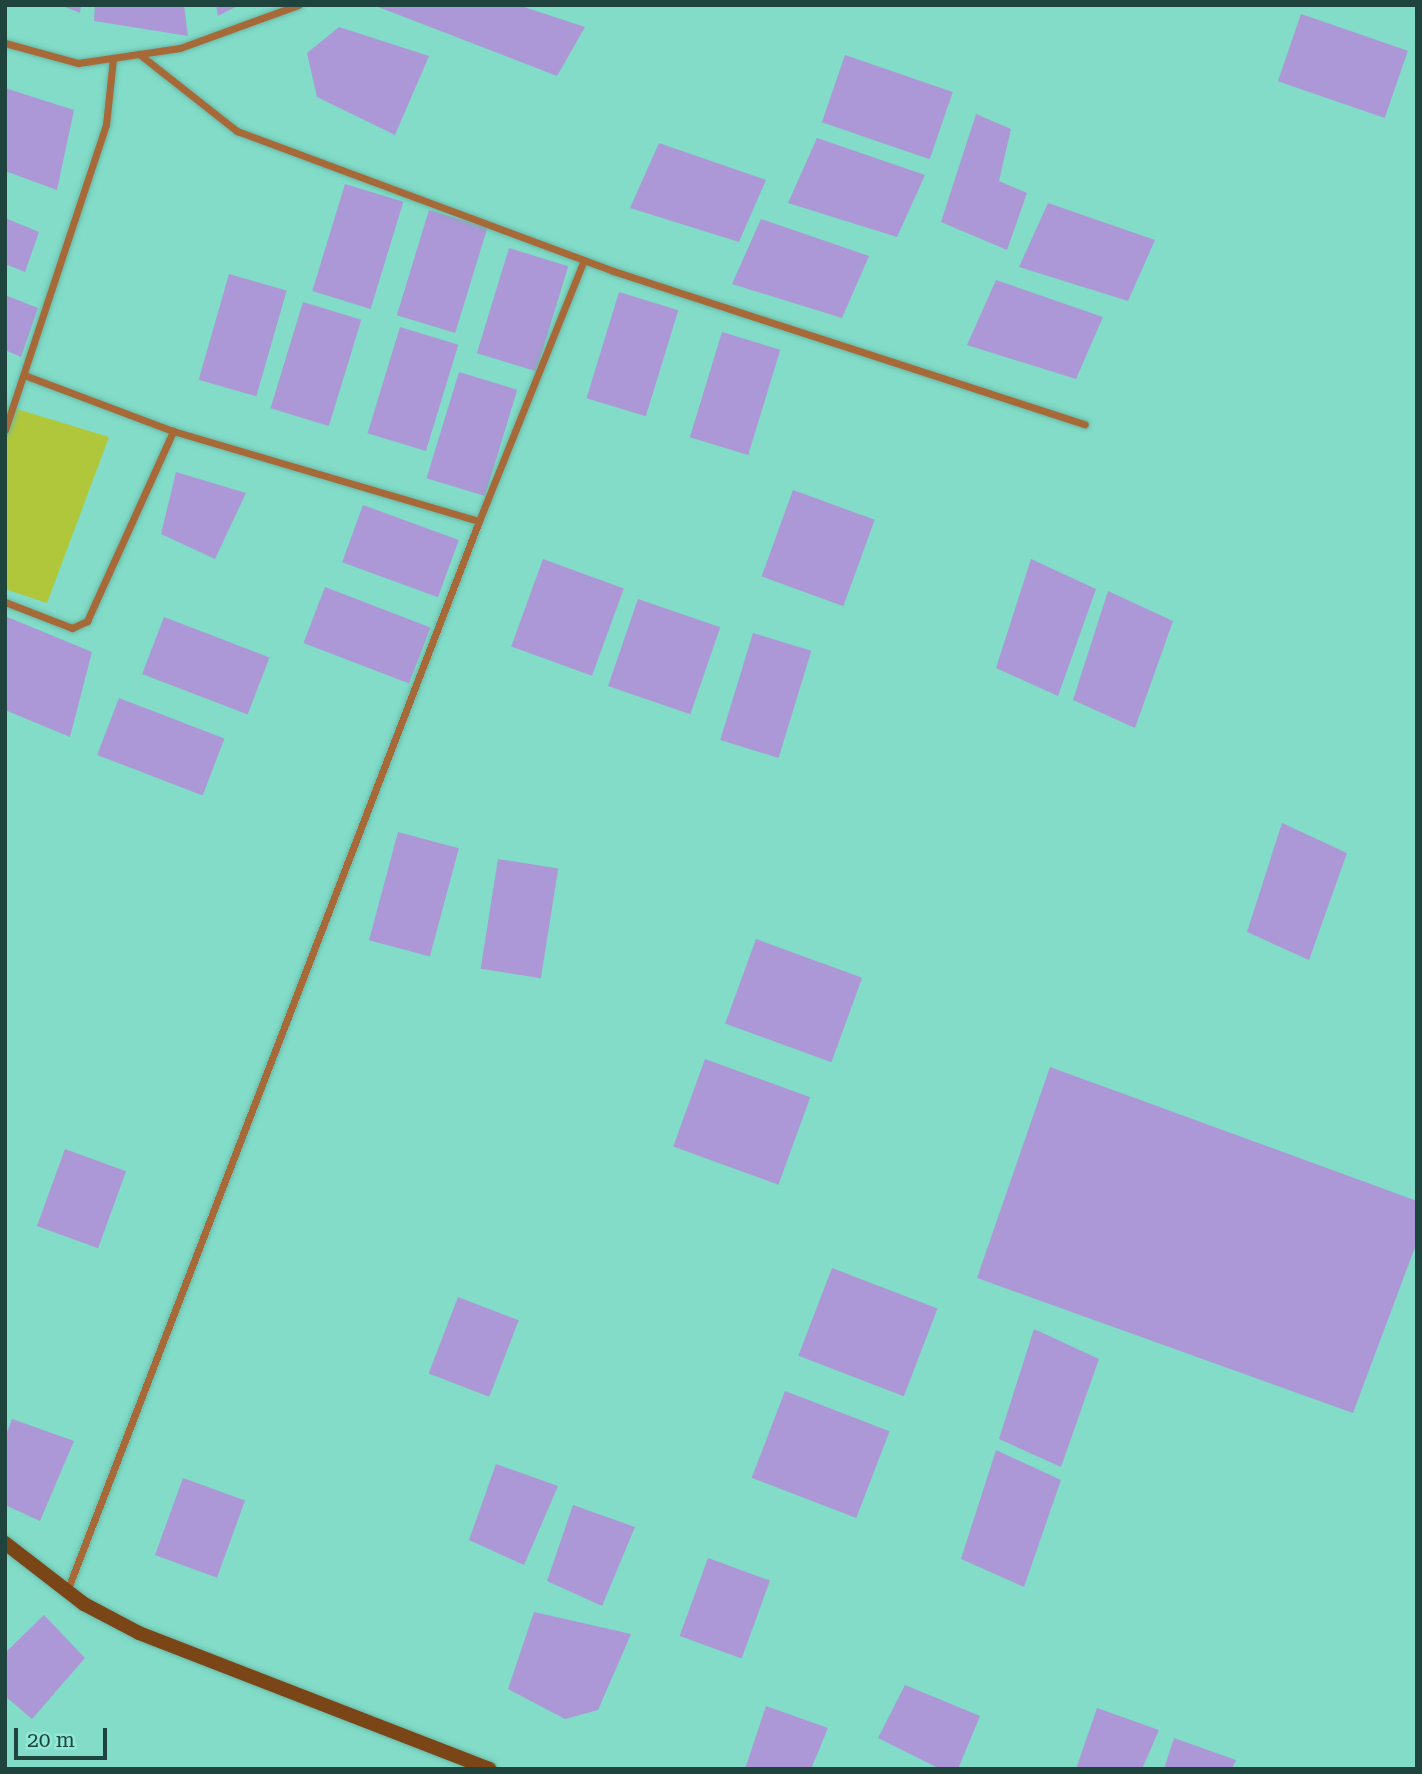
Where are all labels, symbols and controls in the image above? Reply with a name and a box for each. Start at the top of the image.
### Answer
scale bar [18,1714,110,1758]
text: 20 m [27,1728,75,1752]

